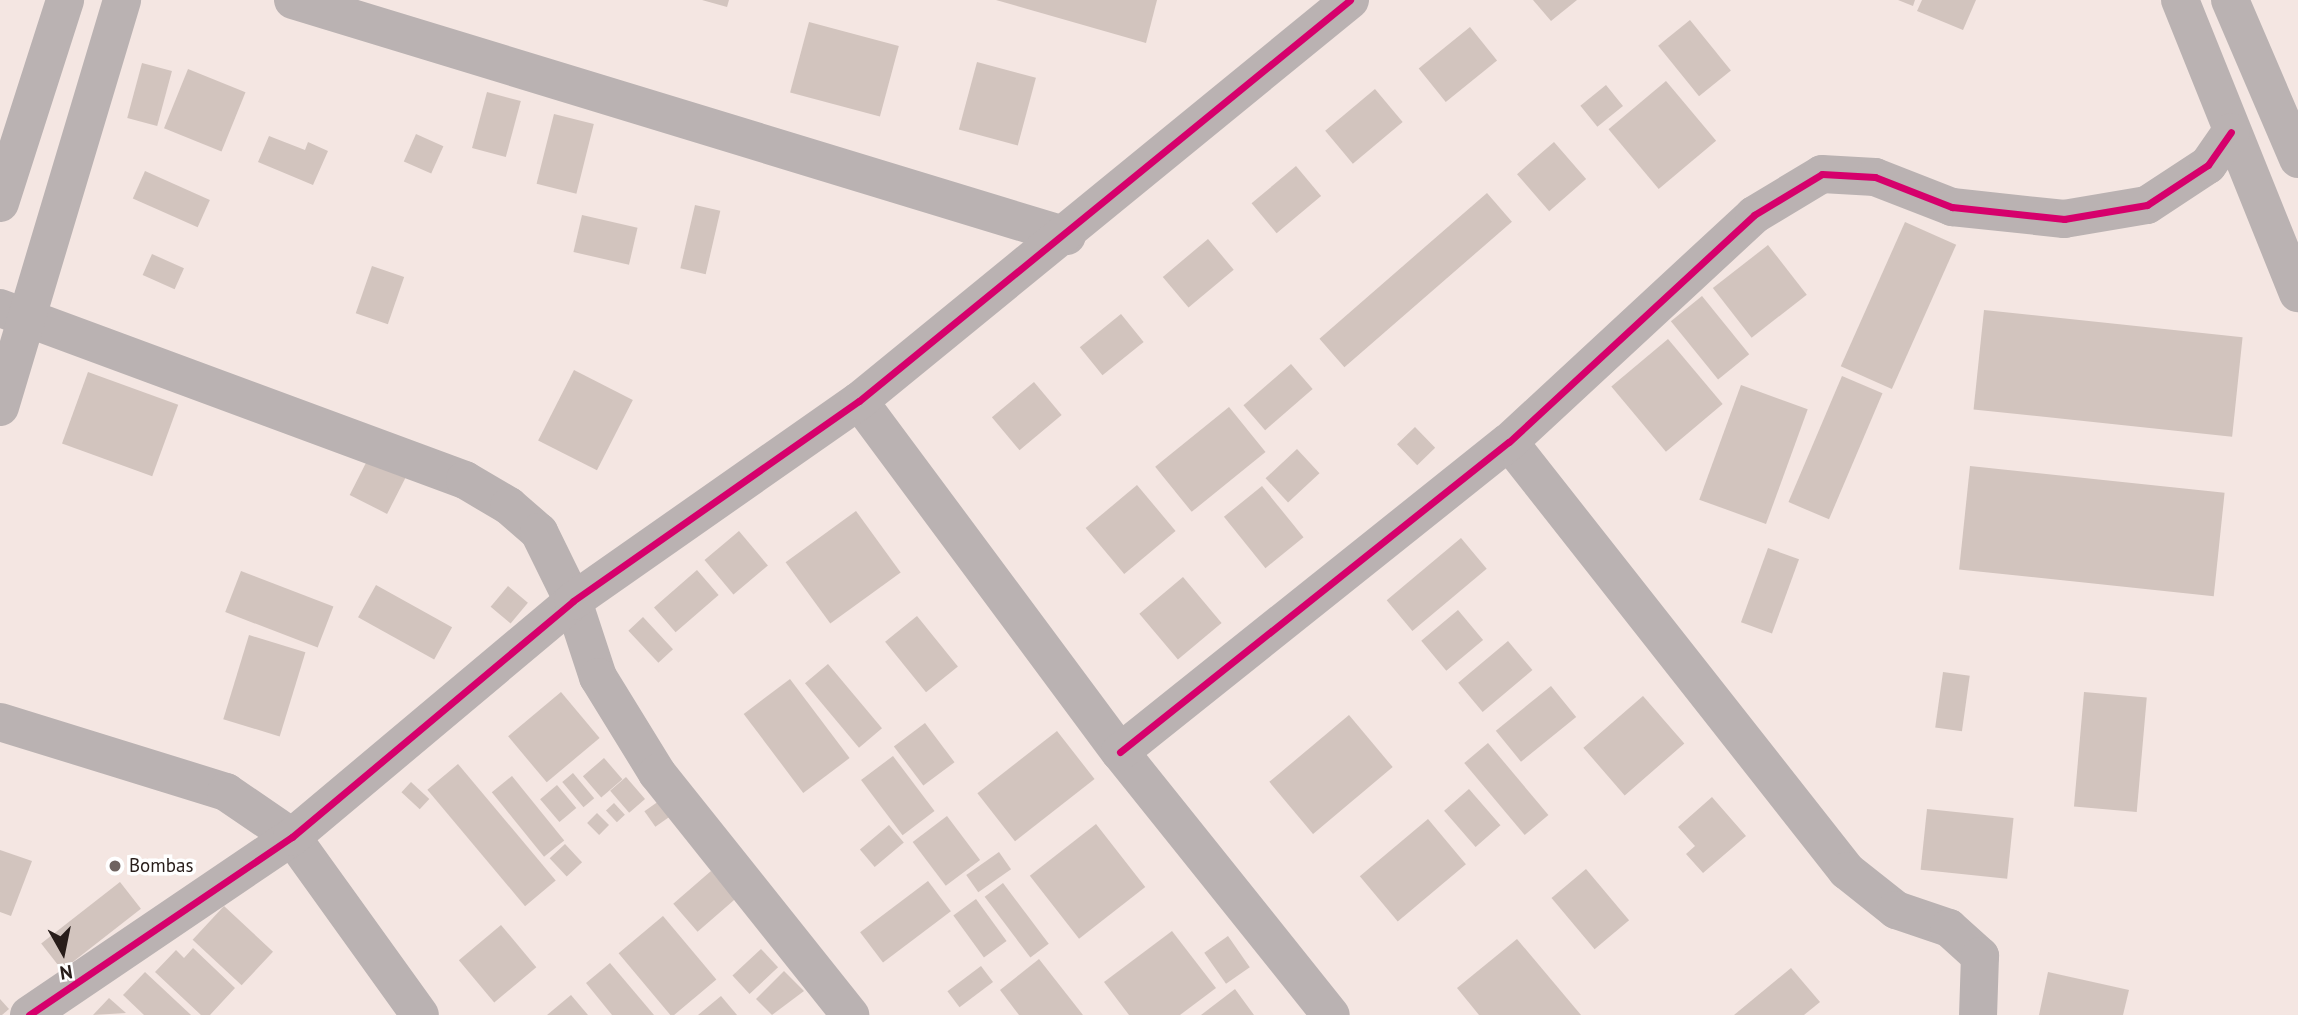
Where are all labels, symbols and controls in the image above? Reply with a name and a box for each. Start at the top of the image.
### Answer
place label: Bombas [129,855,193,877]
marker: Bombas [107,858,123,874]
north arrow [28,917,98,987]
text: N [58,960,74,986]

